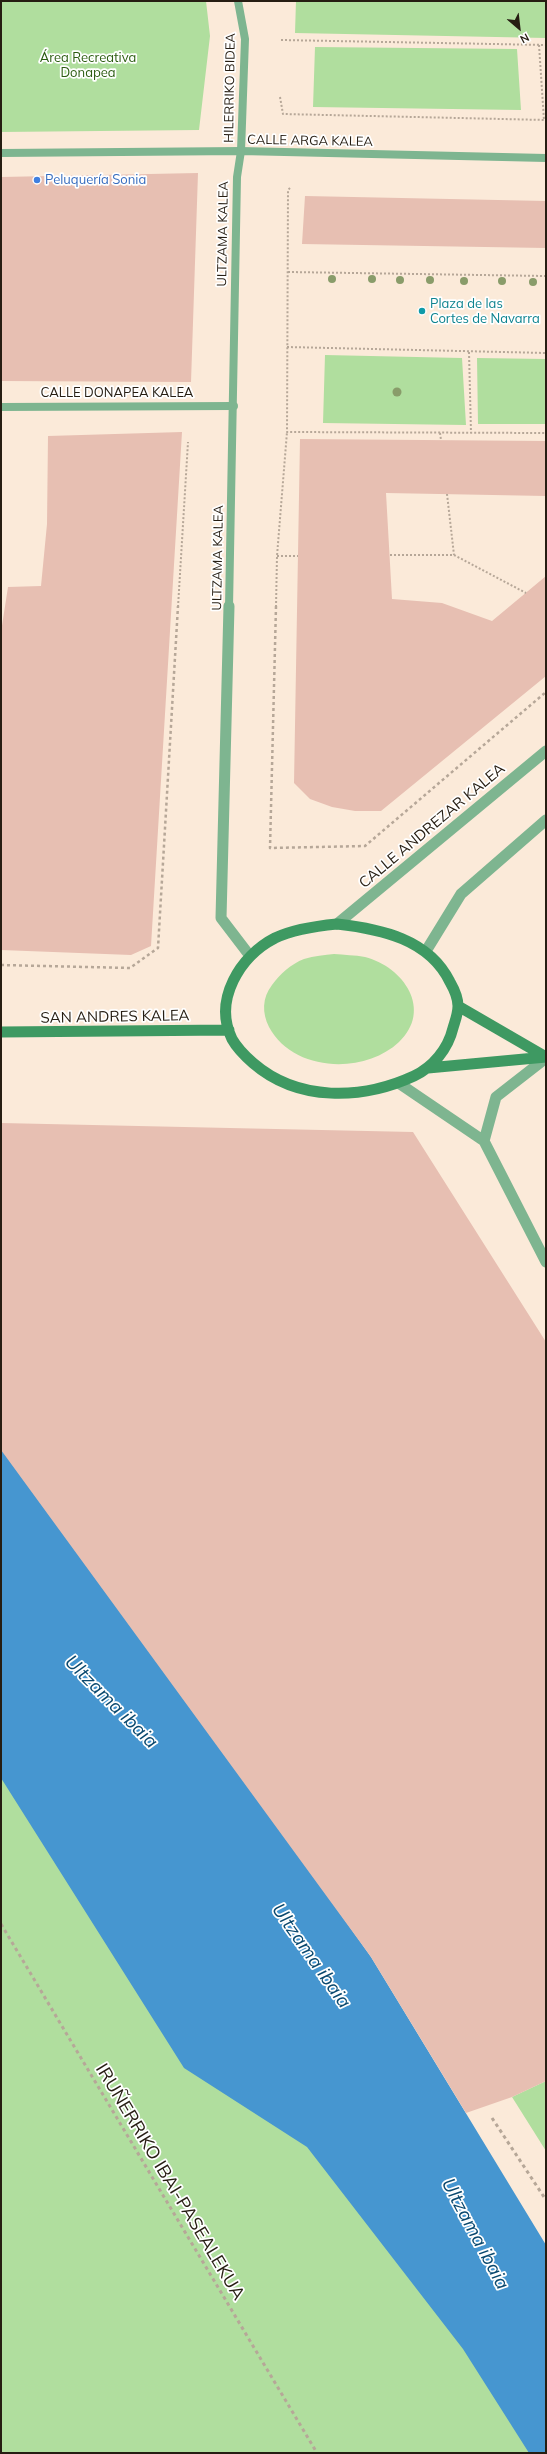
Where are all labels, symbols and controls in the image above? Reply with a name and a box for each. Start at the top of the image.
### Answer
north arrow [499,8,539,48]
text: N [518,30,532,47]
street label: HILERRIKO BIDEA [221,33,239,143]
park label: Área Recreativa Donapea [40,50,136,81]
street label: CALLE ARGA KALEA [247,132,373,150]
place label: Peluquería Sonia [45,172,146,188]
marker: Peluquería Sonia [32,175,42,185]
street label: ULTZAMA KALEA [214,181,232,287]
place label: Plaza de las Cortes de Navarra [430,296,540,327]
marker: Plaza de las Cortes de Navarra [417,306,427,316]
street label: CALLE DONAPEA KALEA [41,385,193,401]
street label: ULTZAMA KALEA [209,505,227,611]
street label: CALLE ANDREZAR KALEA [355,760,509,892]
street label: SAN ANDRES KALEA [40,1007,190,1027]
water label: Ultzama ibaia [60,1651,162,1753]
water label: Ultzama ibaia [267,1899,355,2013]
street label: IRUÑERRIKO IBAI-PASEALEKUA [91,2060,249,2304]
water label: Ultzama ibaia [436,2175,514,2293]

